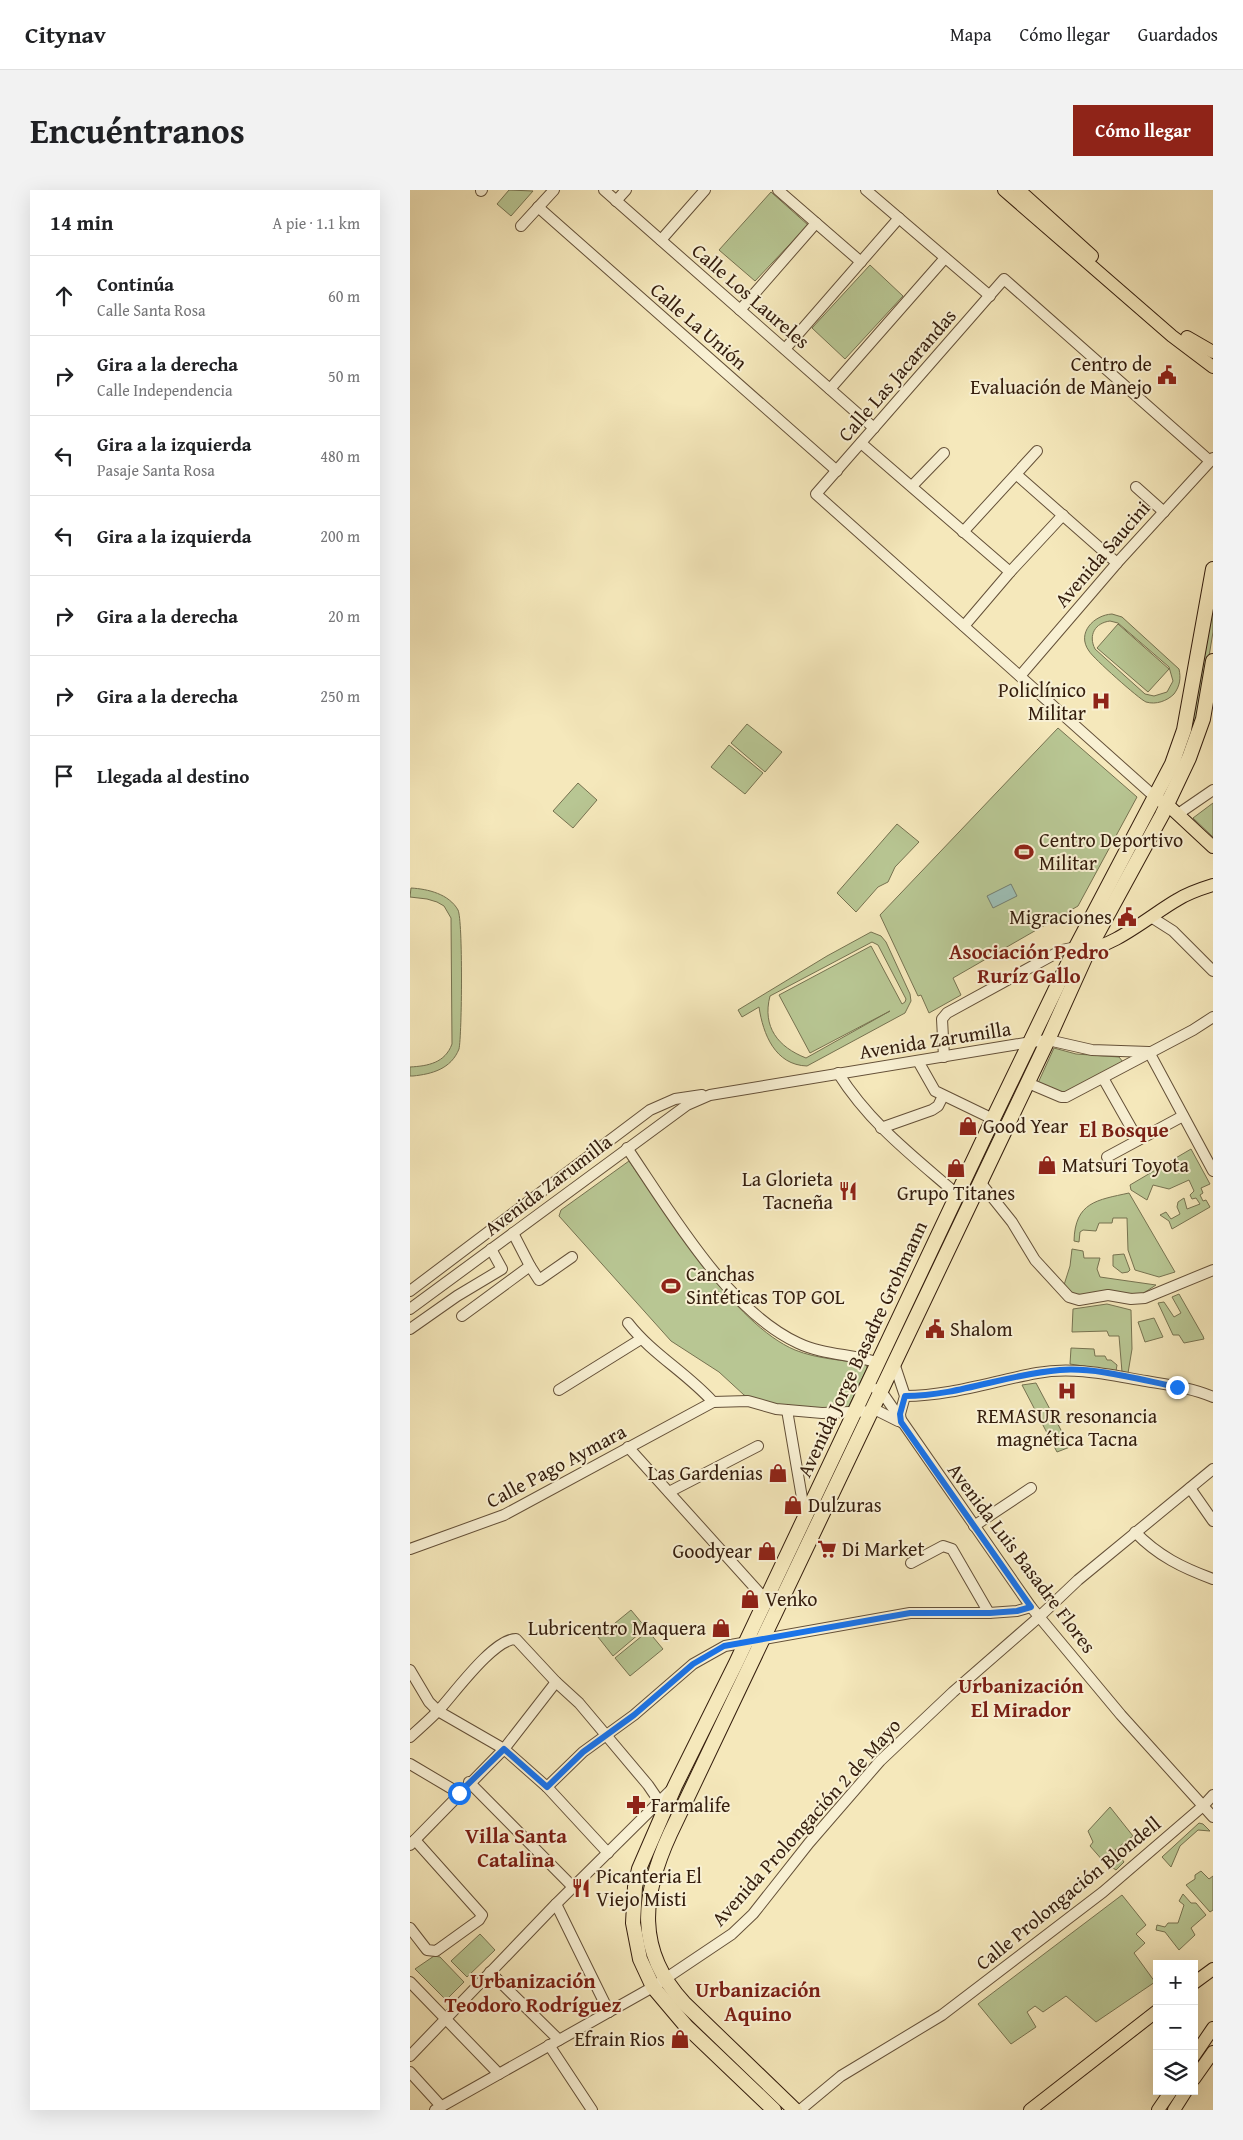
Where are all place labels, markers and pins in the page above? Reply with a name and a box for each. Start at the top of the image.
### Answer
place label: Centro de Evaluación de Manejo [970,349,1152,401]
public building icon: Centro de Evaluación de Manejo [1156,364,1178,386]
place label: Policlínico Militar [998,675,1086,727]
hospital icon: Policlínico Militar [1090,690,1112,712]
place label: Centro Deportivo Militar [1039,825,1183,877]
sports icon: Centro Deportivo Militar [1013,841,1035,863]
place label: Migraciones [1009,902,1112,931]
public building icon: Migraciones [1116,906,1138,928]
place label: Good Year [983,1111,1068,1140]
shop icon: Good Year [957,1115,979,1137]
place label: Matsuri Toyota [1062,1150,1189,1179]
shop icon: Matsuri Toyota [1036,1154,1058,1176]
shop icon: Grupo Titanes [945,1157,967,1179]
place label: La Glorieta Tacneña [742,1164,834,1216]
place label: Grupo Titanes [897,1178,1015,1207]
restaurant icon: La Glorieta Tacneña [837,1180,859,1202]
place label: Canchas Sintéticas TOP GOL [686,1259,845,1311]
sports icon: Canchas Sintéticas TOP GOL [660,1275,682,1297]
place label: Shalom [950,1314,1013,1343]
public building icon: Shalom [924,1318,946,1340]
hospital icon: REMASUR resonancia magnética Tacna [1056,1380,1078,1402]
place label: REMASUR resonancia magnética Tacna [977,1401,1158,1453]
place label: Las Gardenias [648,1458,763,1487]
shop icon: Las Gardenias [767,1462,789,1484]
place label: Dulzuras [808,1490,882,1519]
shop icon: Dulzuras [782,1494,804,1516]
place label: Di Market [842,1534,924,1563]
place label: Goodyear [672,1536,752,1565]
supermarket icon: Di Market [816,1538,838,1560]
shop icon: Goodyear [756,1540,778,1562]
place label: Venko [765,1584,818,1613]
shop icon: Venko [739,1588,761,1610]
place label: Lubricentro Maquera [528,1613,707,1642]
shop icon: Lubricentro Maquera [710,1617,732,1639]
place label: Farmalife [651,1790,731,1819]
pharmacy icon: Farmalife [625,1794,647,1816]
place label: Picanteria El Viejo Misti [596,1861,702,1913]
restaurant icon: Picanteria El Viejo Misti [570,1877,592,1899]
place label: Efrain Rios [574,2024,665,2053]
shop icon: Efrain Rios [669,2028,691,2050]

